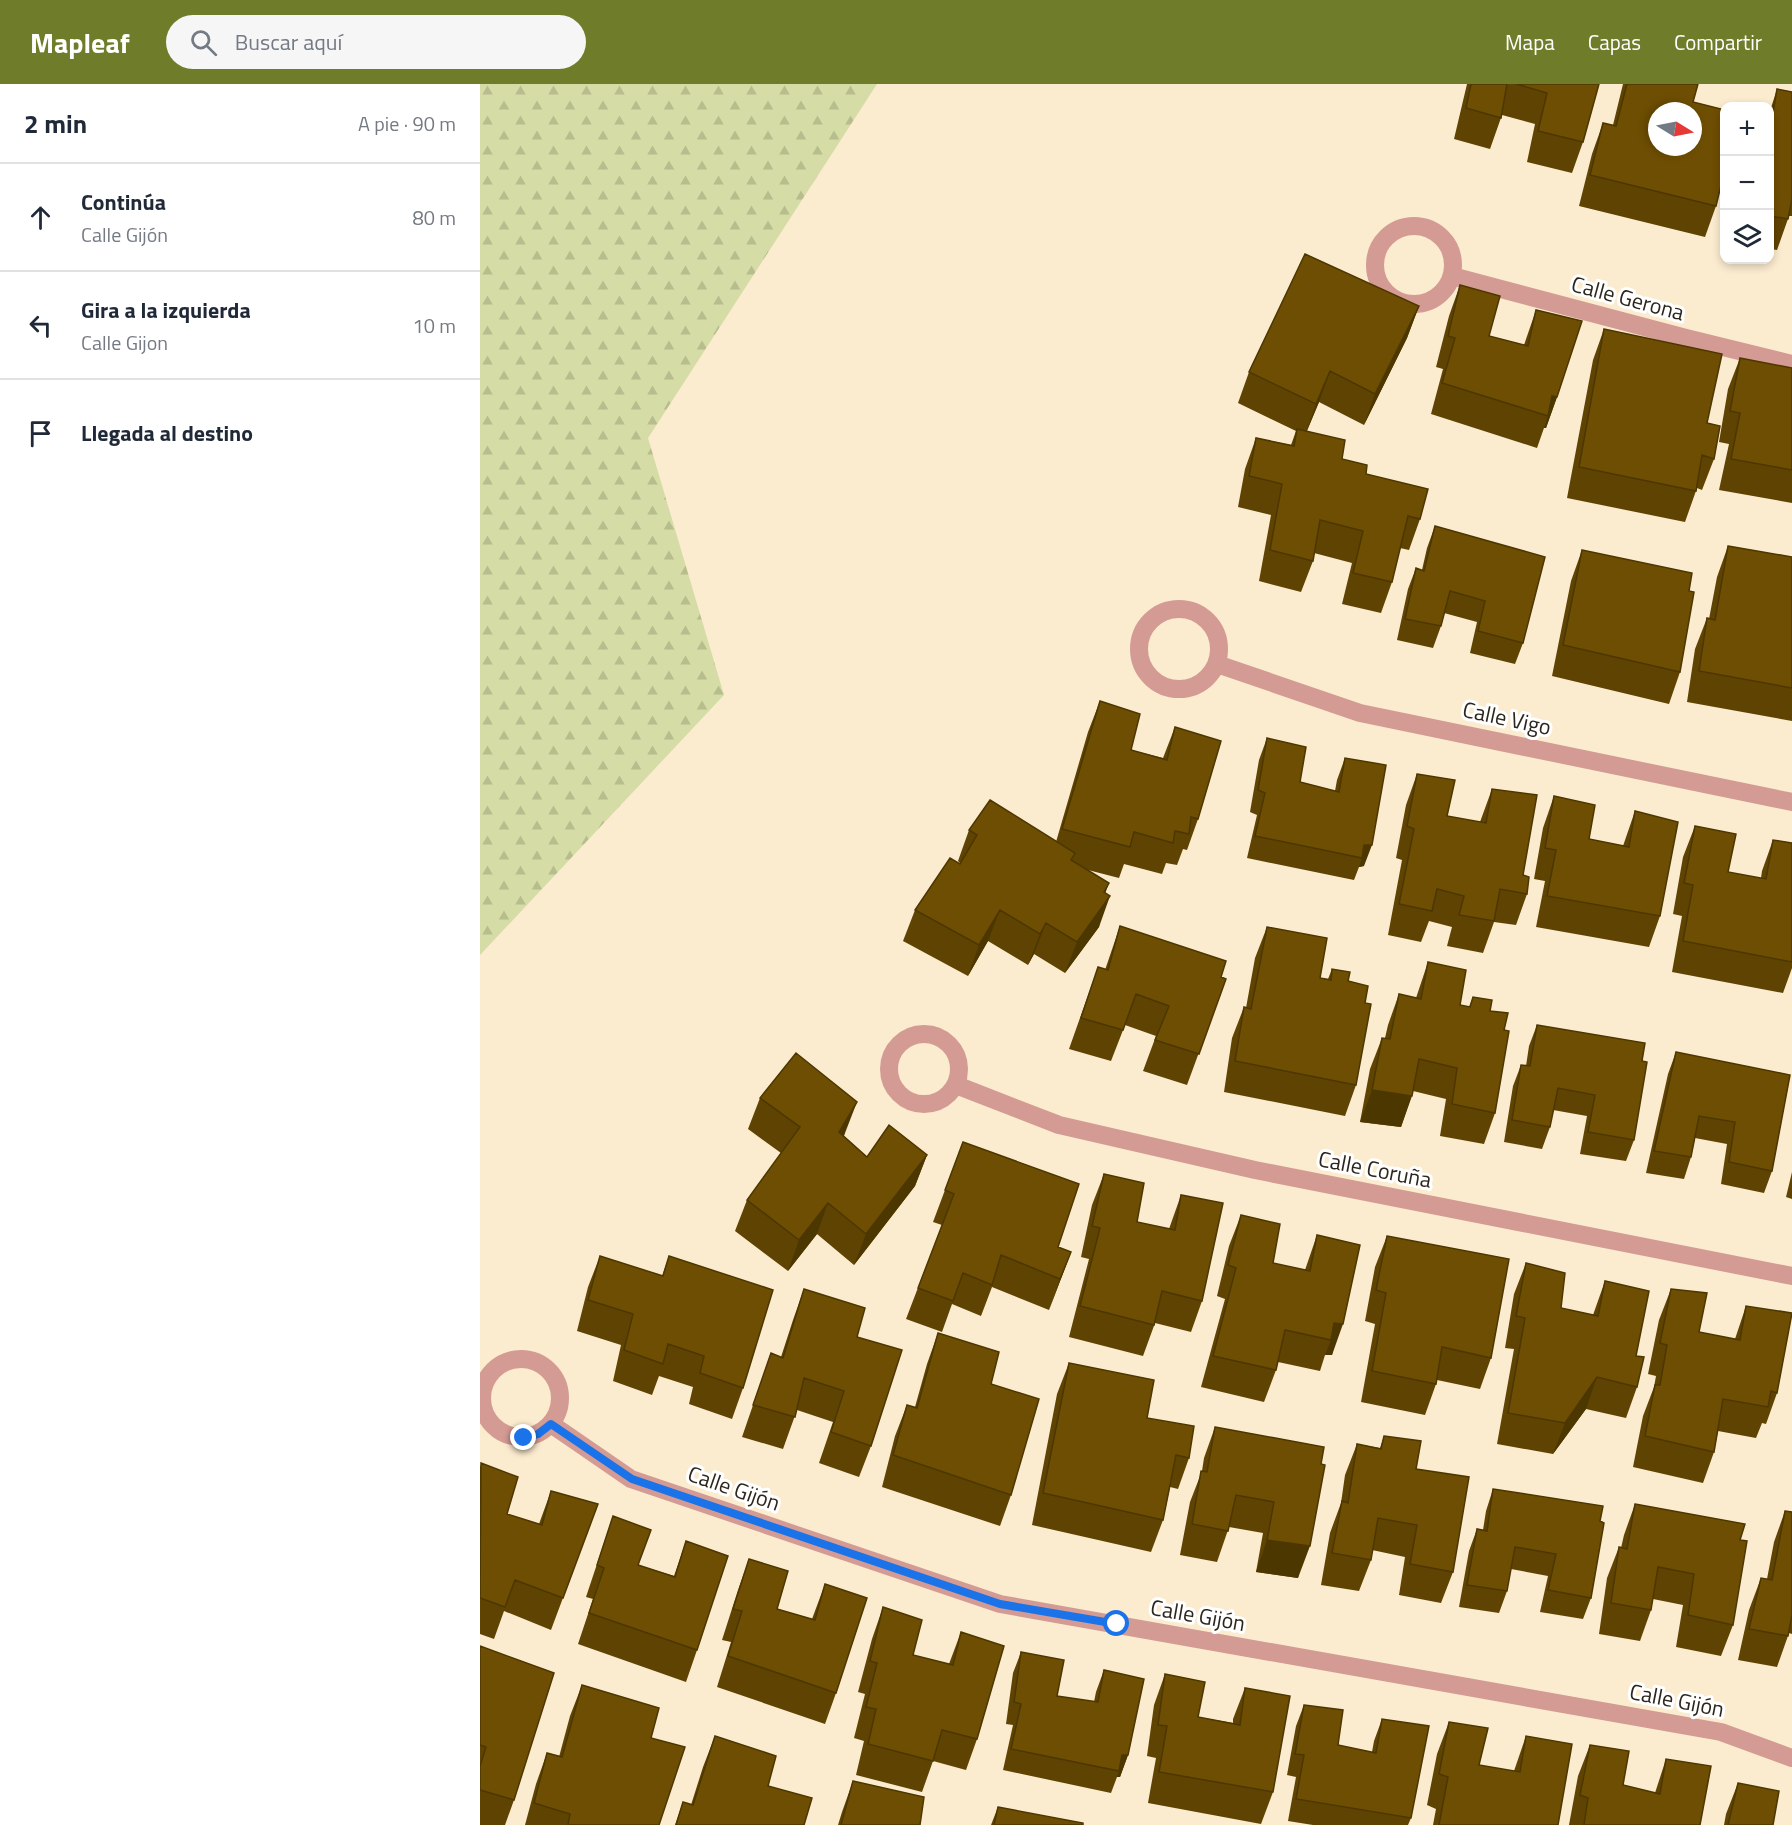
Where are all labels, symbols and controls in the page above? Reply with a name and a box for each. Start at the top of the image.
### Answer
search box [166,15,586,69]
text: Mapleaf [30,21,130,64]
text: Buscar aquí [235,25,342,59]
icon: search [187,26,220,59]
text: Mapa [1505,26,1555,58]
text: Capas [1588,26,1641,58]
text: Compartir [1674,26,1762,58]
north arrow [1648,102,1702,156]
map controls [1720,102,1774,264]
button: + [1720,102,1774,156]
text: 2 min [24,104,87,143]
text: A pie · 90 m [358,108,456,139]
button: − [1720,156,1774,210]
text: Continúa [81,185,166,219]
icon: ahead [24,201,57,234]
text: 80 m [412,202,456,233]
button: layers [1720,210,1774,264]
text: Calle Gijón [81,219,168,250]
street label: Calle Gerona [1568,267,1688,329]
text: Gira a la izquierda [81,293,251,327]
icon: left [24,309,57,342]
text: 10 m [412,310,456,341]
text: Calle Gijon [81,327,168,358]
text: Llegada al destino [81,416,253,450]
icon: arrive [24,417,57,450]
street label: Calle Vigo [1460,692,1554,744]
street label: Calle Coruña [1316,1141,1434,1197]
route end [510,1424,536,1450]
street label: Calle Gijón [683,1456,785,1520]
street label: Calle Gijón [1148,1590,1248,1640]
route start [1103,1610,1129,1636]
street label: Calle Gijón [1627,1674,1727,1726]

